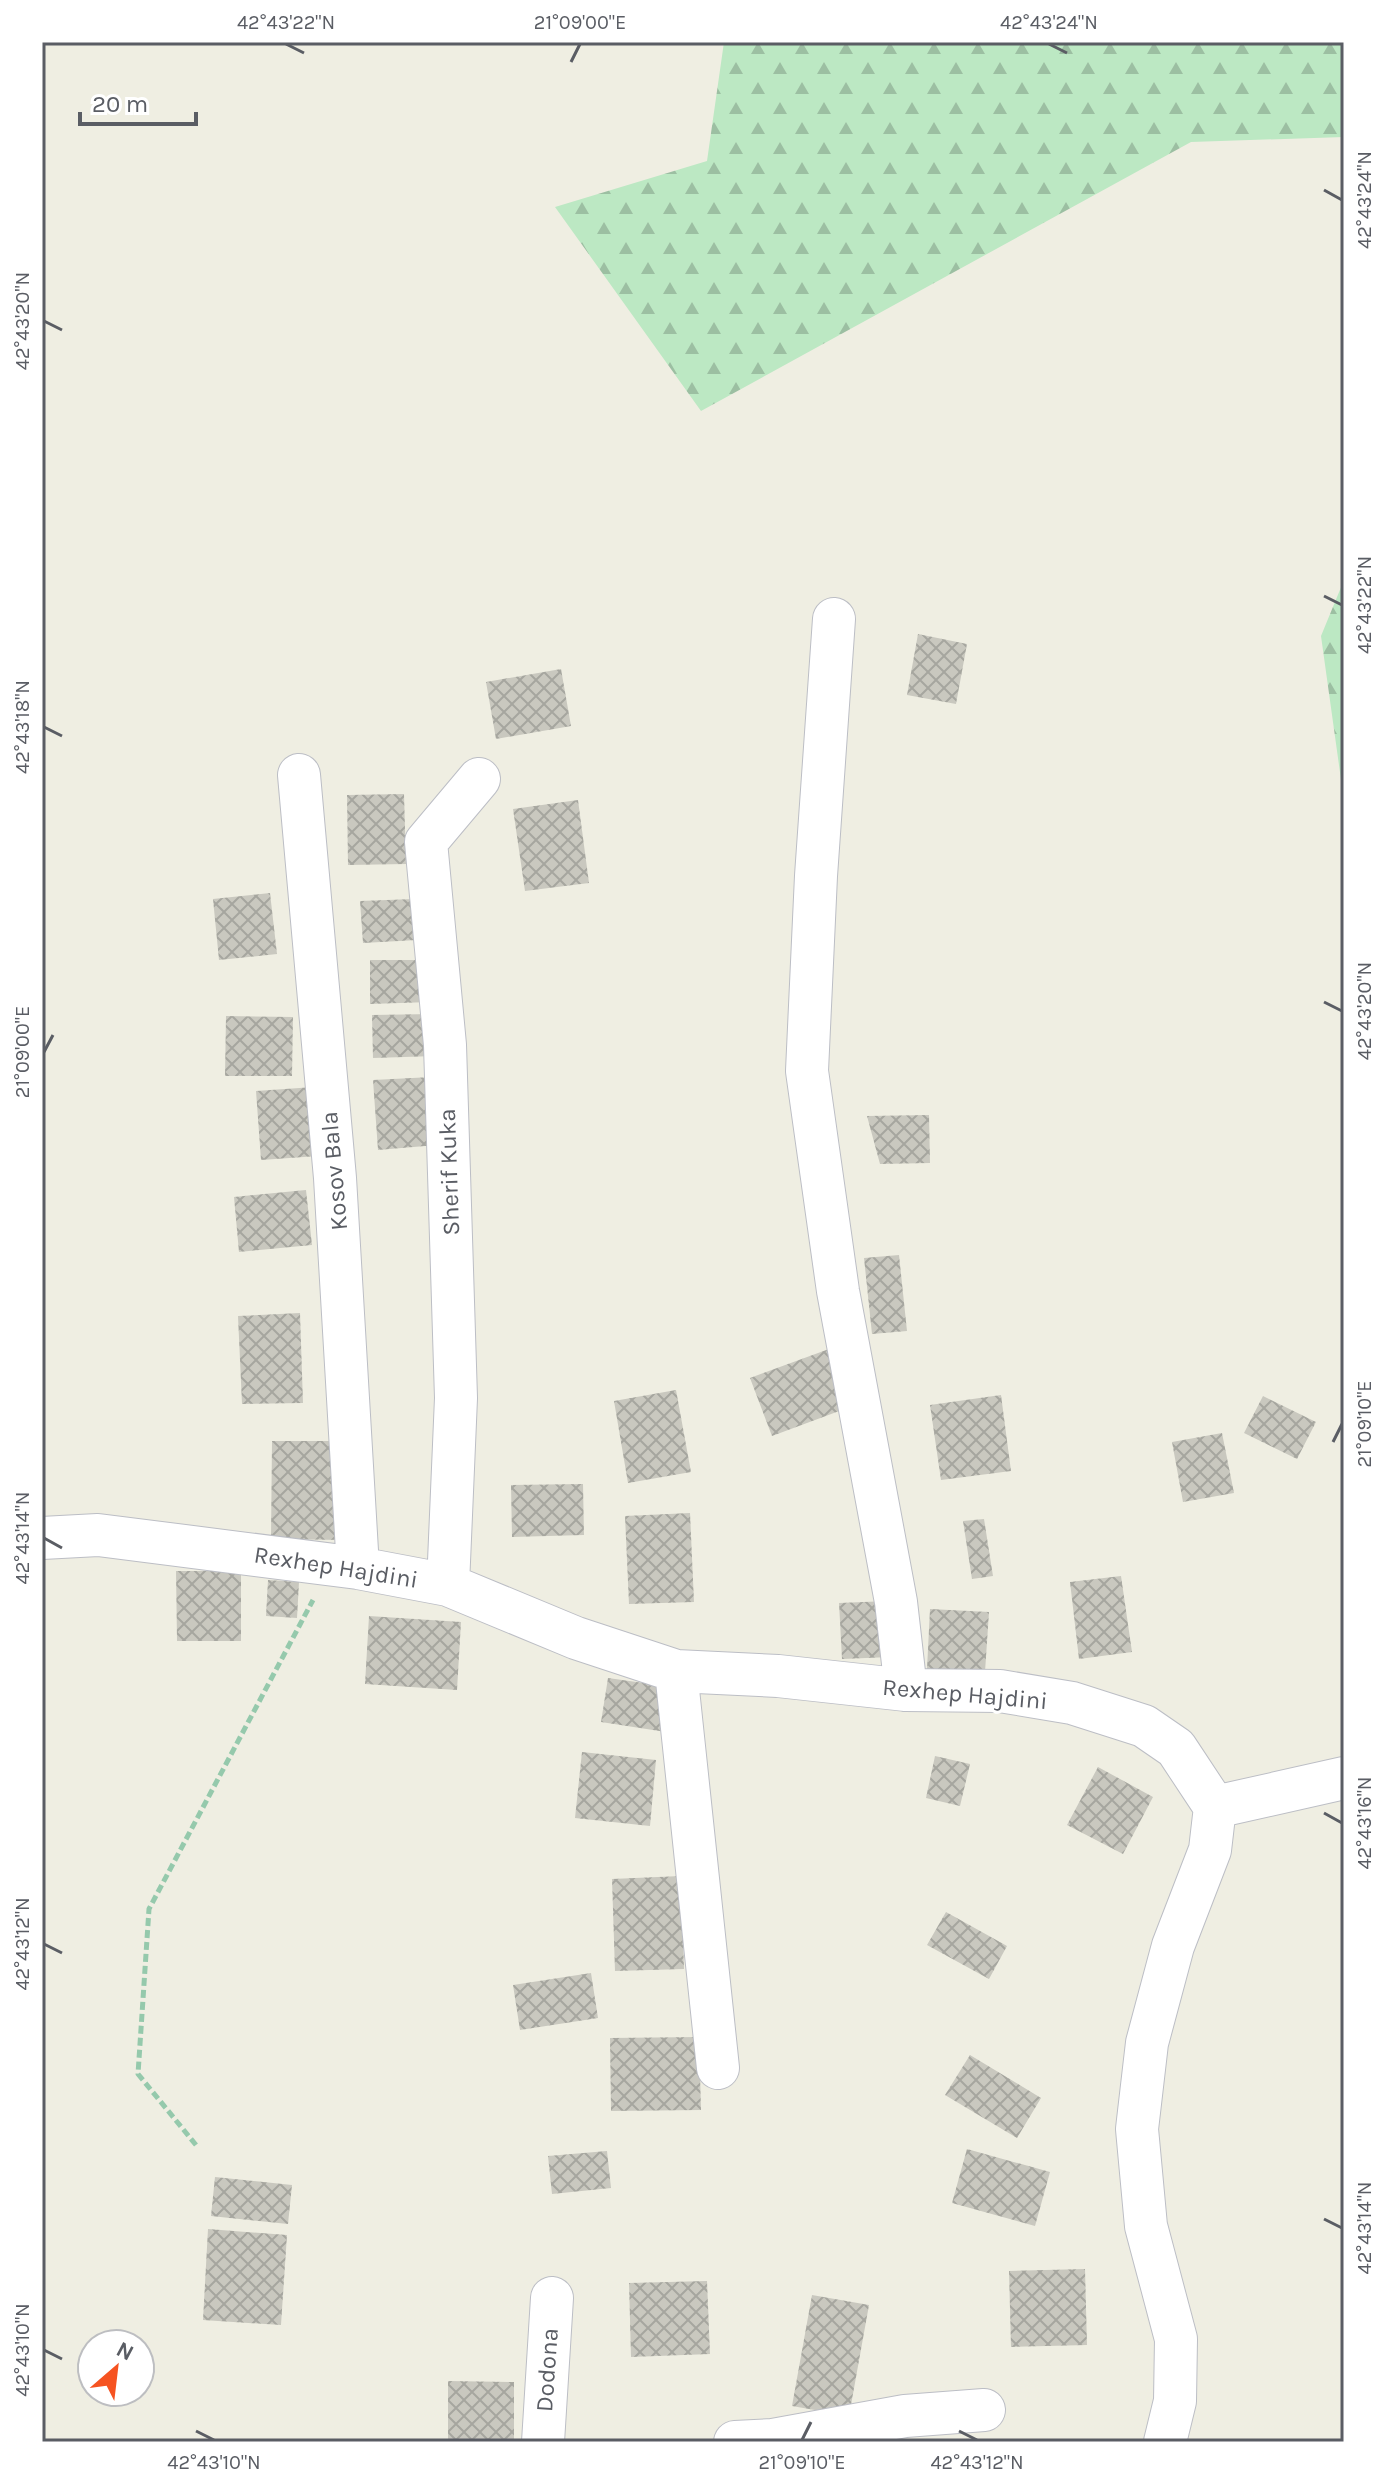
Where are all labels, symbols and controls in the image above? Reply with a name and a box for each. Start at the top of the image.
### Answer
text: 42°43'22"N [237,11,335,34]
text: 21°09'00"E [534,11,626,34]
text: 42°43'24"N [1000,11,1098,34]
scale bar [80,76,196,126]
text: 20 m [92,90,148,118]
text: 42°43'24"N [1353,151,1376,249]
text: 42°43'20"N [11,272,34,370]
text: 42°43'22"N [1353,556,1376,654]
text: 42°43'18"N [11,680,34,774]
text: 42°43'20"N [1353,962,1376,1060]
text: 21°09'00"E [11,1006,34,1098]
street label: Sherif Kuka [433,1108,465,1236]
street label: Kosov Bala [315,1110,353,1232]
text: 21°09'10"E [1353,1381,1376,1468]
text: 42°43'14"N [11,1492,34,1584]
street label: Rexhep Hajdini [252,1540,420,1594]
street label: Rexhep Hajdini [881,1673,1049,1715]
text: 42°43'16"N [1353,1776,1376,1870]
text: 42°43'12"N [11,1897,34,1991]
text: 42°43'14"N [1353,2182,1376,2274]
text: 42°43'10"N [11,2303,34,2397]
street label: Dodona [530,2327,564,2413]
north arrow [76,2328,156,2408]
text: N [112,2336,138,2366]
text: 42°43'10"N [167,2451,261,2474]
text: 21°09'10"E [759,2451,846,2474]
text: 42°43'12"N [930,2451,1024,2474]

